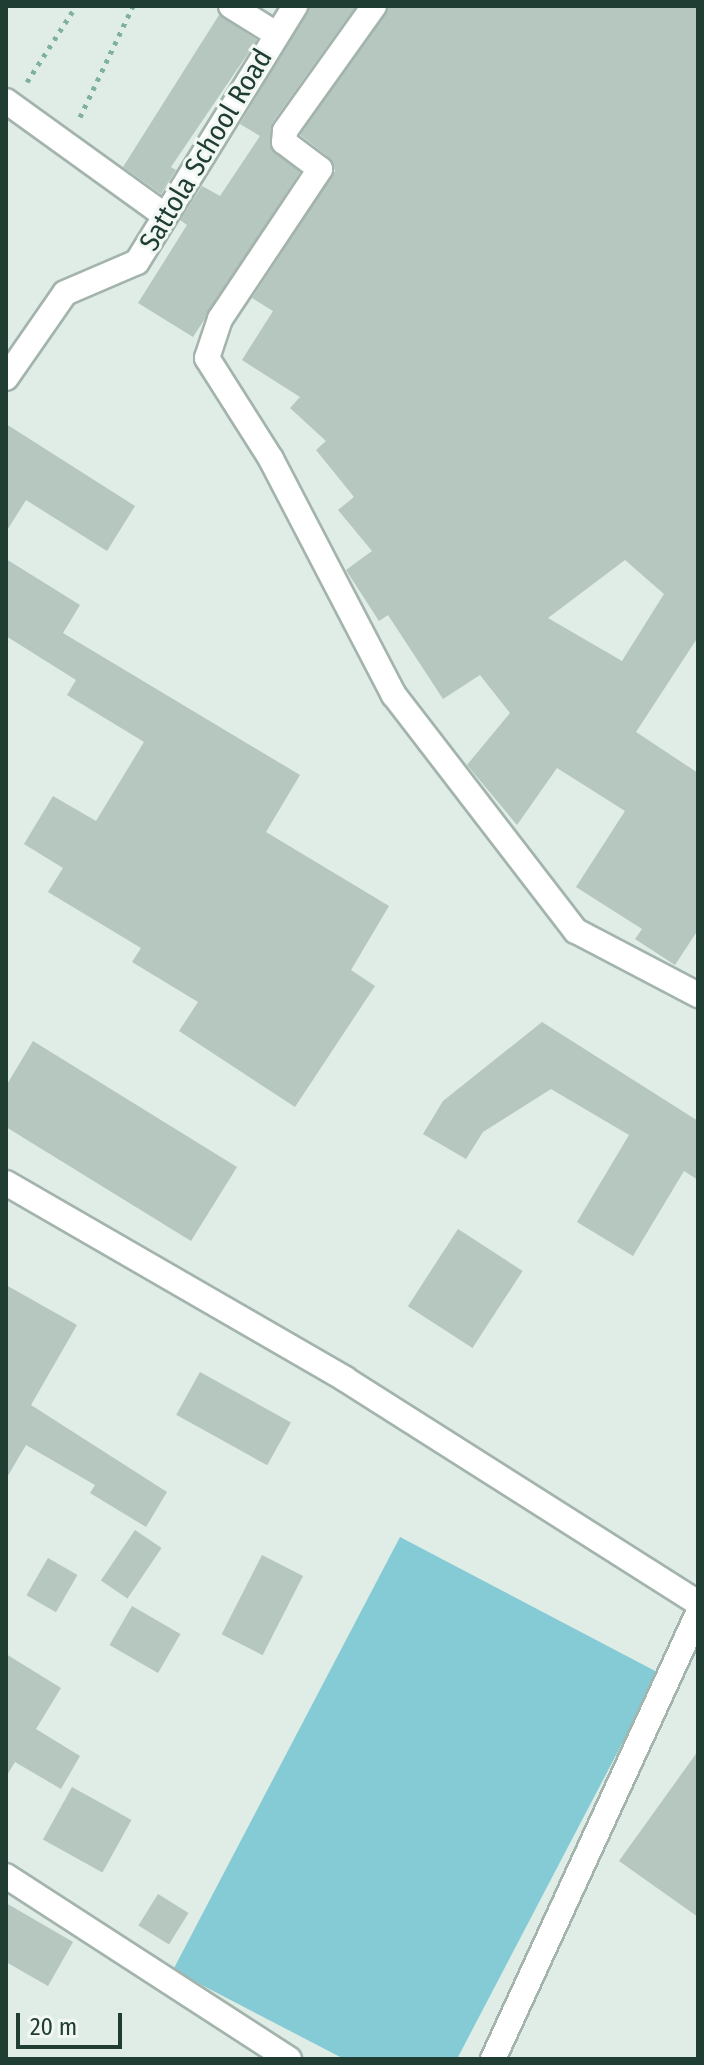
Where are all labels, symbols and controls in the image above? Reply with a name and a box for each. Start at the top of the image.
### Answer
street label: Sattola School Road [132,43,280,257]
scale bar [20,1997,126,2047]
text: 20 m [30,2013,77,2041]

